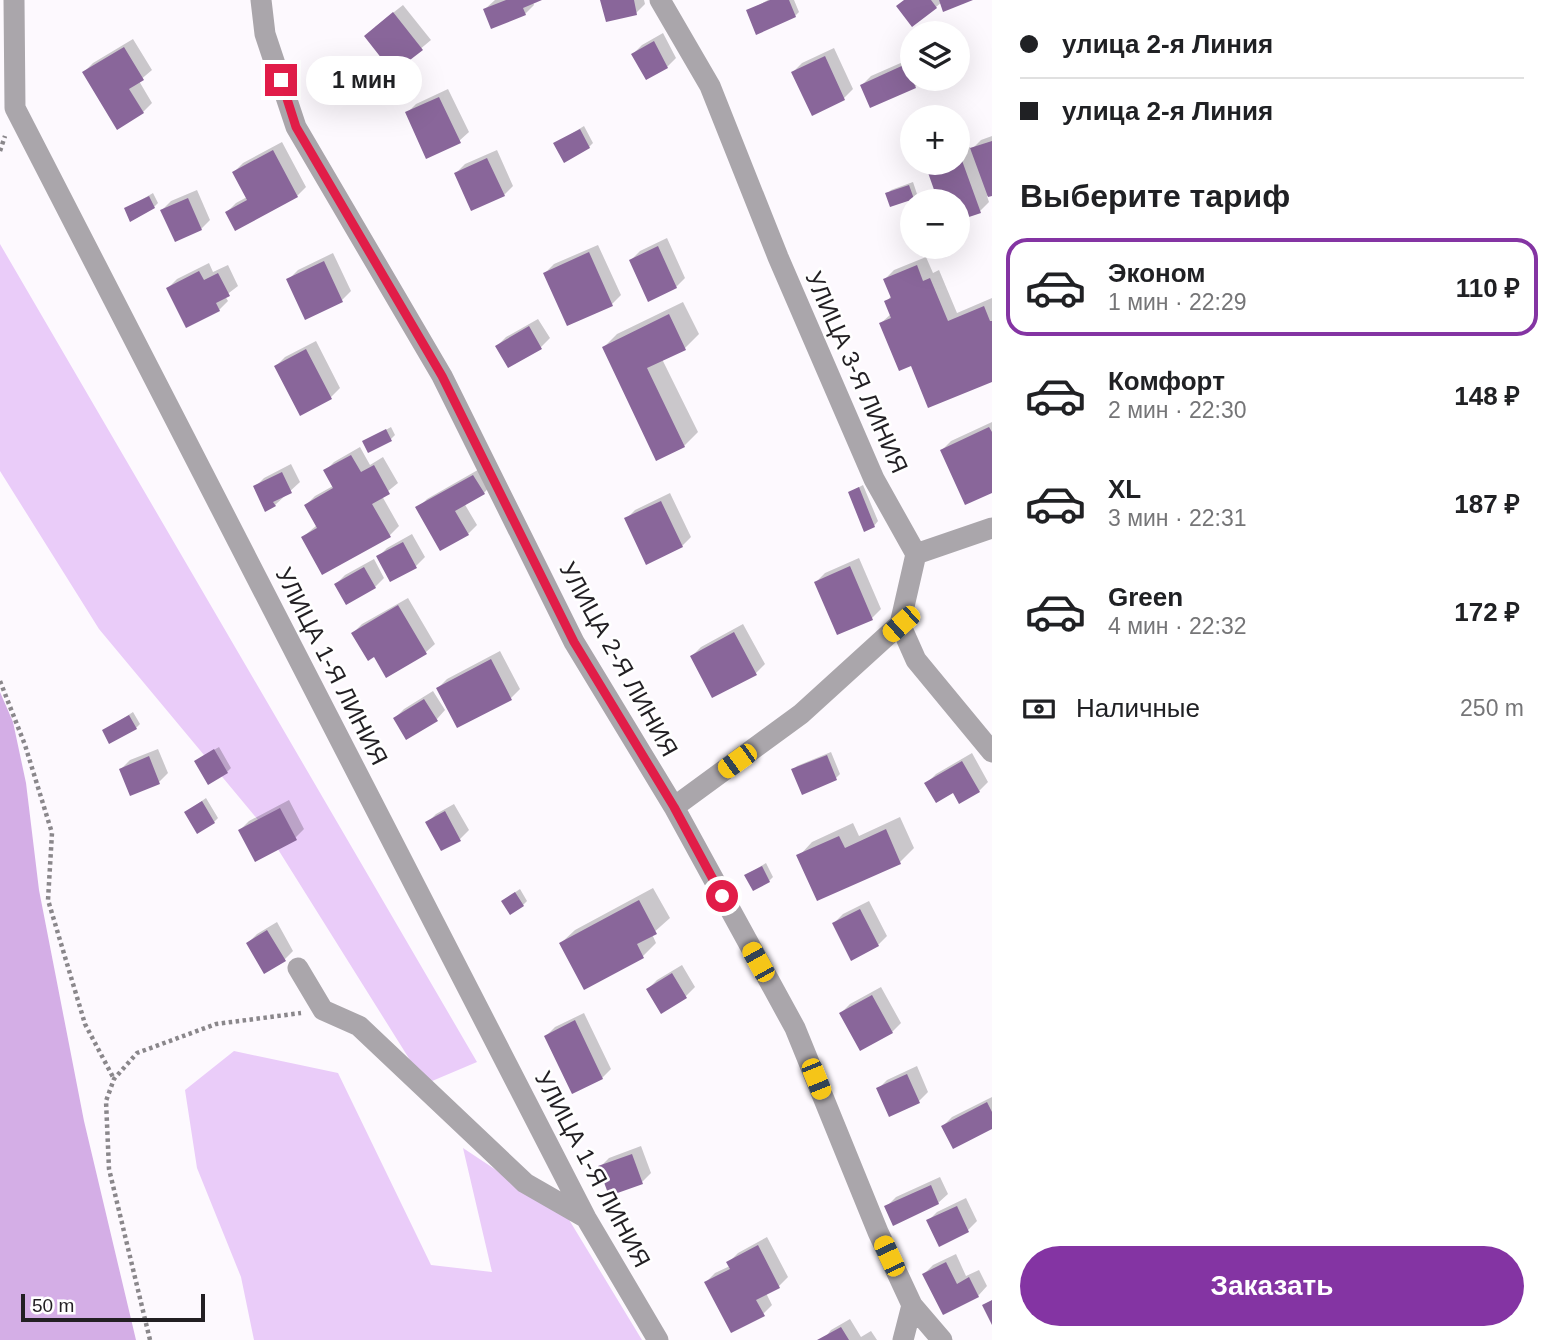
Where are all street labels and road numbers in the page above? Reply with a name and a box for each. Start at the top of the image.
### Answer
street label: УЛИЦА 3-Я ЛИНИЯ [800,267,914,477]
street label: УЛИЦА 2-Я ЛИНИЯ [554,557,684,761]
street label: УЛИЦА 1-Я ЛИНИЯ [270,563,394,769]
street label: УЛИЦА 1-Я ЛИНИЯ [530,1066,656,1272]

